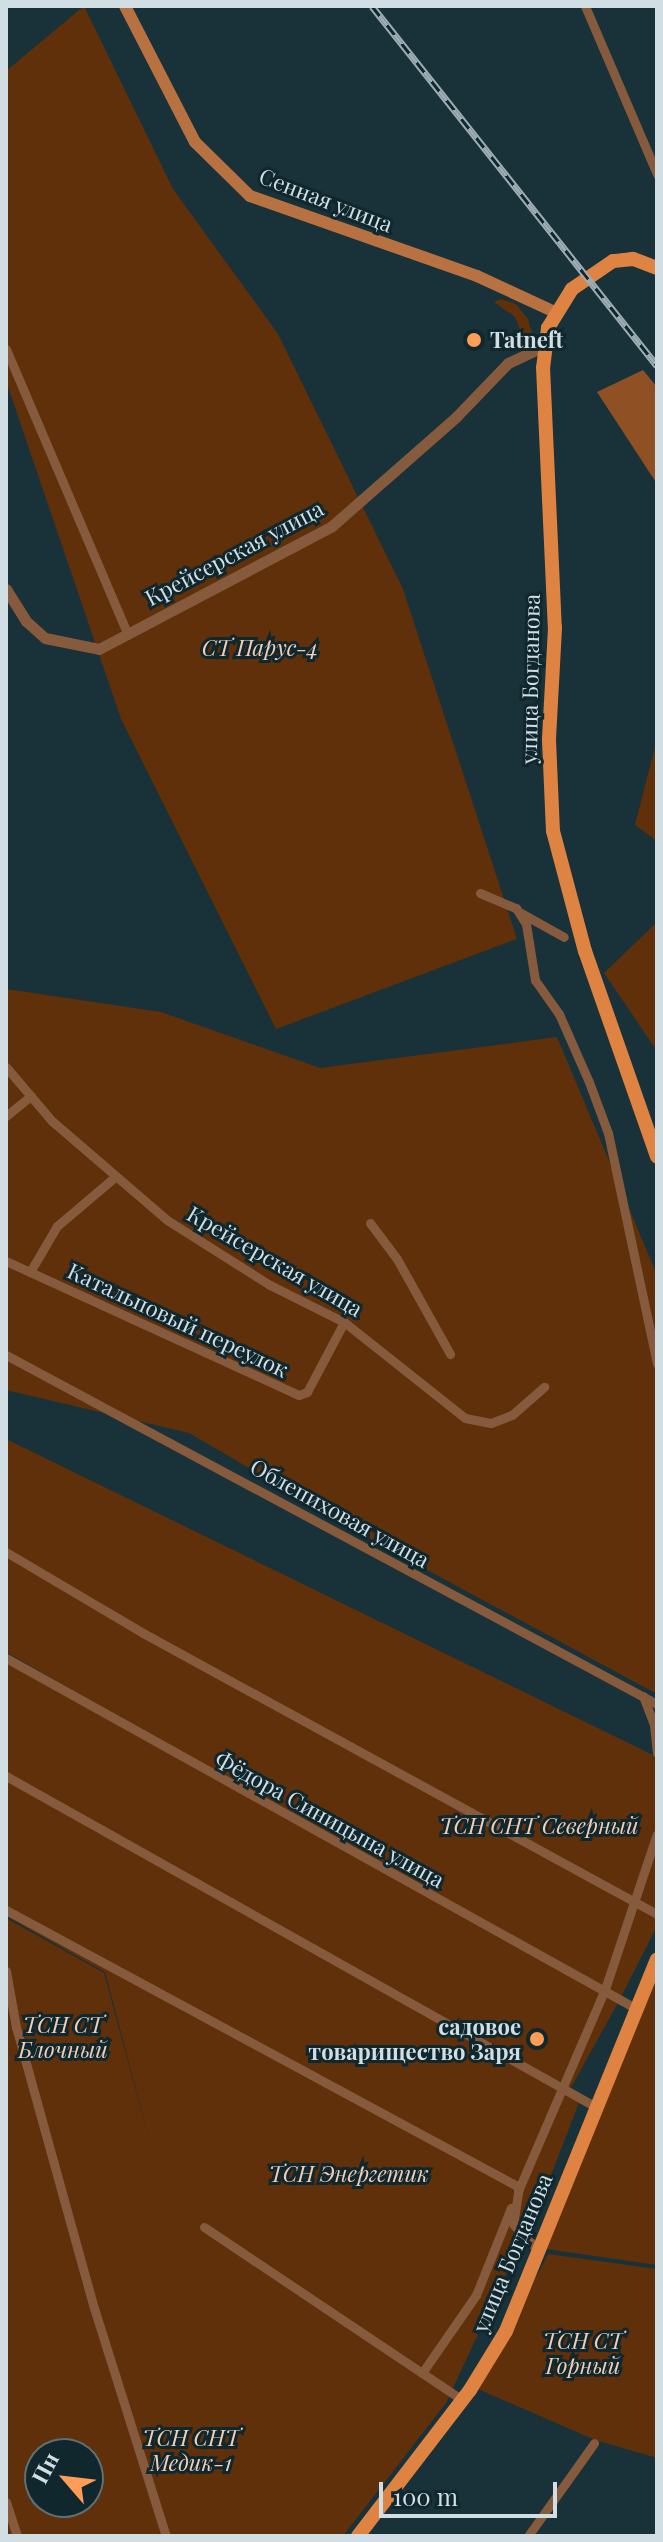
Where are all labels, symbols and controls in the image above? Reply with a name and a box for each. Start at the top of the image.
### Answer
street label: Сенная улица [256,162,396,238]
place label: Tatneft [490,327,563,353]
marker: Tatneft [465,331,483,349]
street label: Крейсерская улица [140,495,328,611]
street label: улица Богданова [515,594,545,764]
park label: СТ Парус-4 [202,635,318,661]
street label: Крейсерская улица [183,1200,367,1322]
street label: Катальповый переулок [64,1257,292,1383]
street label: Облепиховая улица [246,1453,434,1573]
street label: Фёдора Синицына улица [211,1745,449,1893]
park label: ТСН СНТ Северный [439,1813,639,1839]
park label: ТСН СТ Блочный [18,2011,108,2062]
place label: садовое товарищество Заря [308,2013,521,2064]
marker: садовое товарищество Заря [528,2030,546,2048]
park label: ТСН Энергетик [269,2161,429,2187]
street label: улица Богданова [467,2170,557,2336]
park label: ТСН СТ Горный [543,2327,623,2378]
park label: ТСН СНТ Медик-1 [143,2424,239,2476]
north arrow [24,2438,104,2518]
text: Пн [24,2447,65,2489]
scale bar [383,2466,561,2516]
text: 100 m [393,2480,458,2512]

